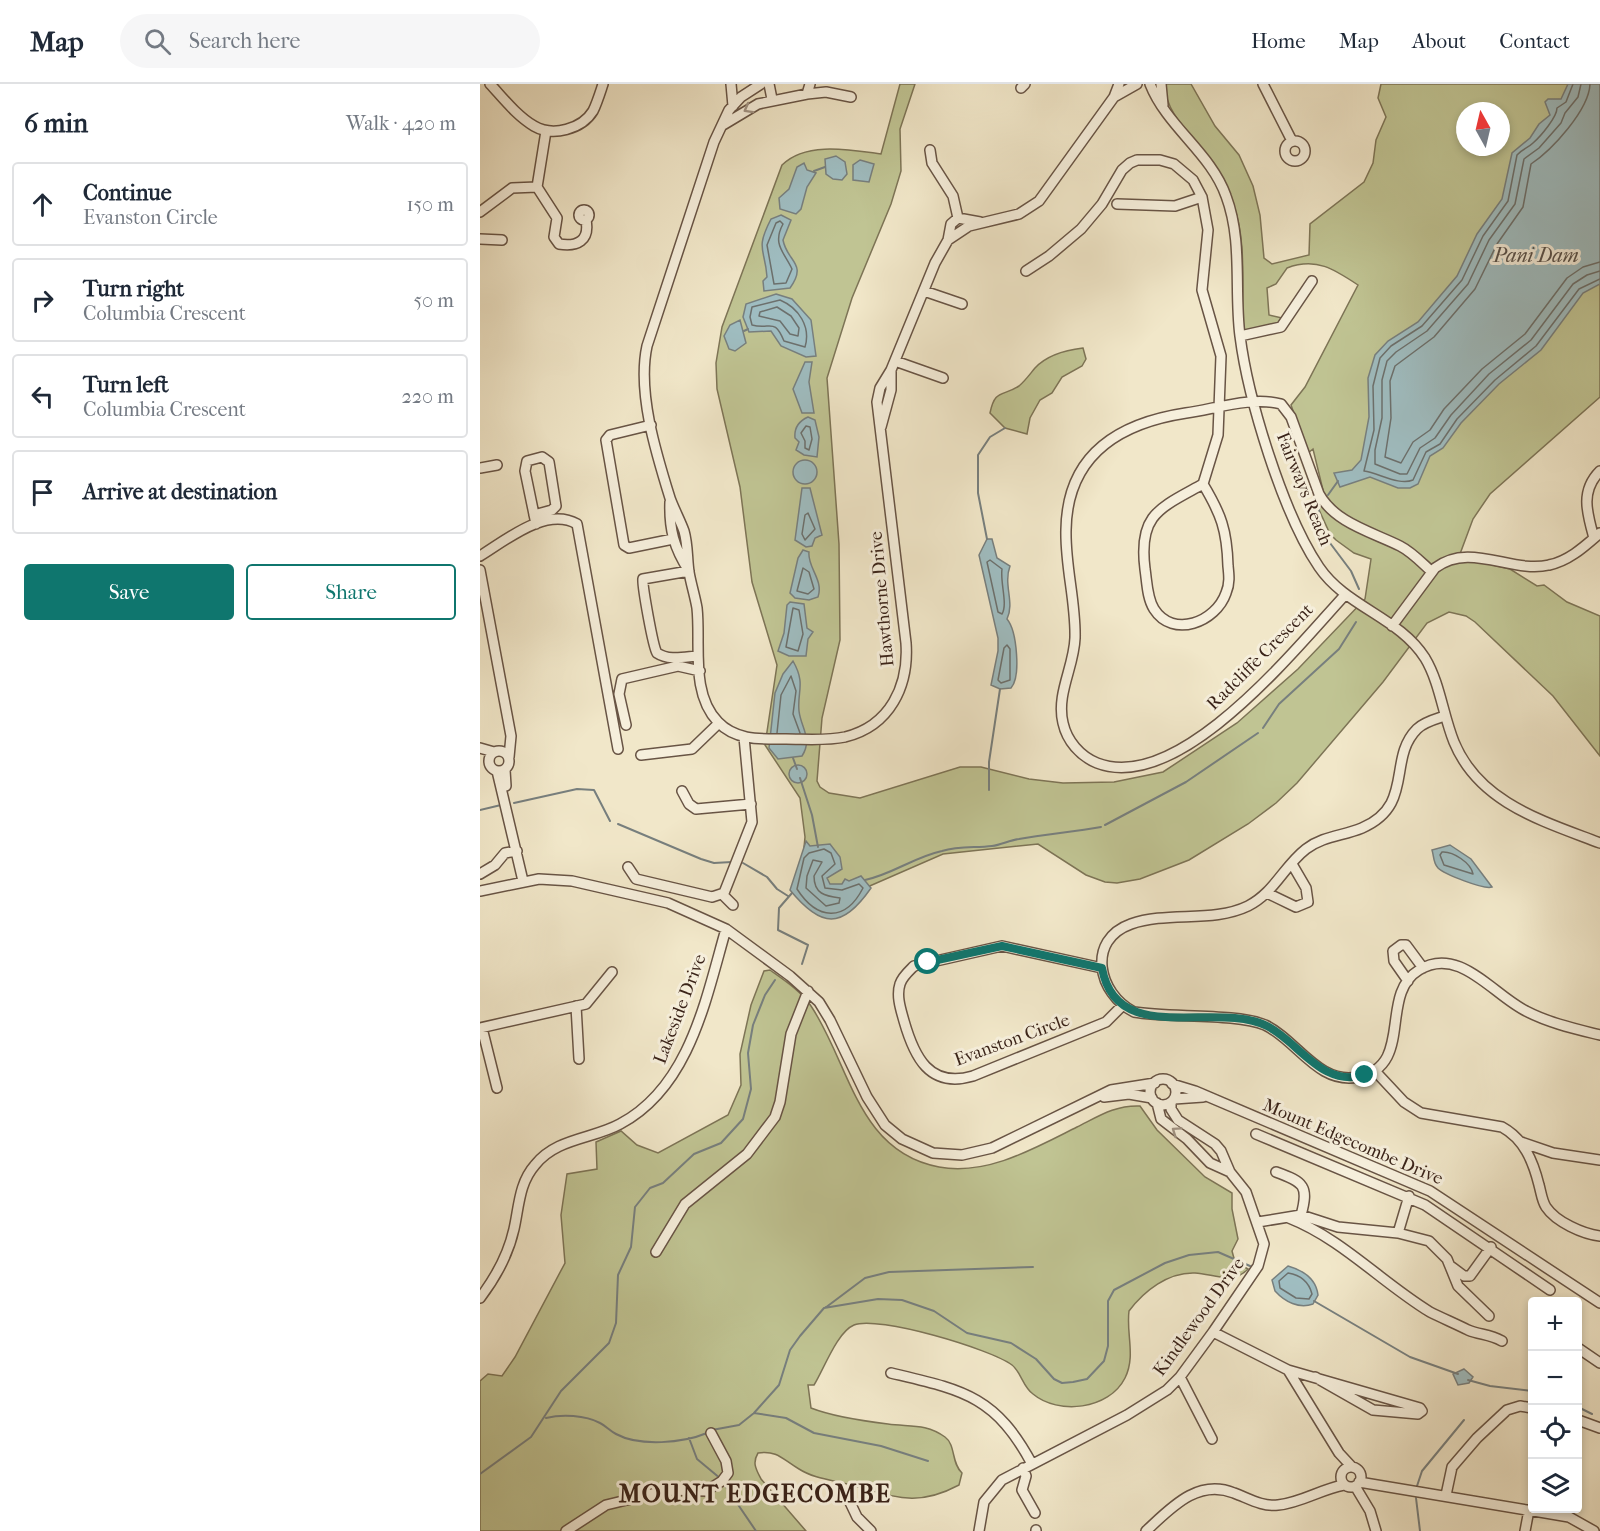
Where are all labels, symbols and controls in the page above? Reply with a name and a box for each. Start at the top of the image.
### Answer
search box [120,14,540,68]
text: Map [30,25,84,58]
icon: search [141,25,174,58]
text: Search here [189,28,300,54]
text: Home [1251,29,1306,53]
text: Map [1339,29,1379,53]
text: About [1412,29,1466,53]
text: Contact [1499,29,1570,53]
one-way arrow [744,102,755,113]
north arrow [1456,102,1510,156]
text: 6 min [24,108,88,139]
text: Walk · 420 m [346,112,456,135]
text: Continue [83,180,172,206]
icon: ahead [26,188,59,221]
text: 150 m [406,193,454,216]
text: Evanston Circle [83,206,218,229]
water label: Pani Dam [1492,244,1579,267]
text: Turn right [83,276,184,302]
icon: right [26,284,59,317]
text: 50 m [413,289,454,312]
text: Columbia Crescent [83,302,246,325]
text: Turn left [83,372,169,398]
icon: left [26,380,59,413]
text: 220 m [401,385,454,408]
text: Columbia Crescent [83,398,246,421]
street label: Fairways Reach [1272,429,1336,549]
icon: arrive [26,476,59,509]
text: Arrive at destination [83,479,277,505]
street label: Hawthorne Drive [866,530,898,668]
button: Save [24,564,234,620]
button: Share [246,564,456,620]
street label: Radcliffe Crescent [1202,599,1318,715]
route start [914,948,940,974]
street label: Lakeside Drive [649,951,711,1067]
street label: Evanston Circle [951,1009,1073,1071]
route end [1351,1061,1377,1087]
street label: Mount Edgecombe Drive [1260,1095,1446,1189]
one-way arrow [1172,1127,1183,1138]
street label: Kindlewood Drive [1149,1254,1249,1380]
map controls [1528,1297,1582,1513]
button: + [1528,1297,1582,1351]
button: − [1528,1351,1582,1405]
button: locate [1528,1405,1582,1459]
button: layers [1528,1459,1582,1513]
district label: MOUNT EDGECOMBE [619,1480,891,1508]

